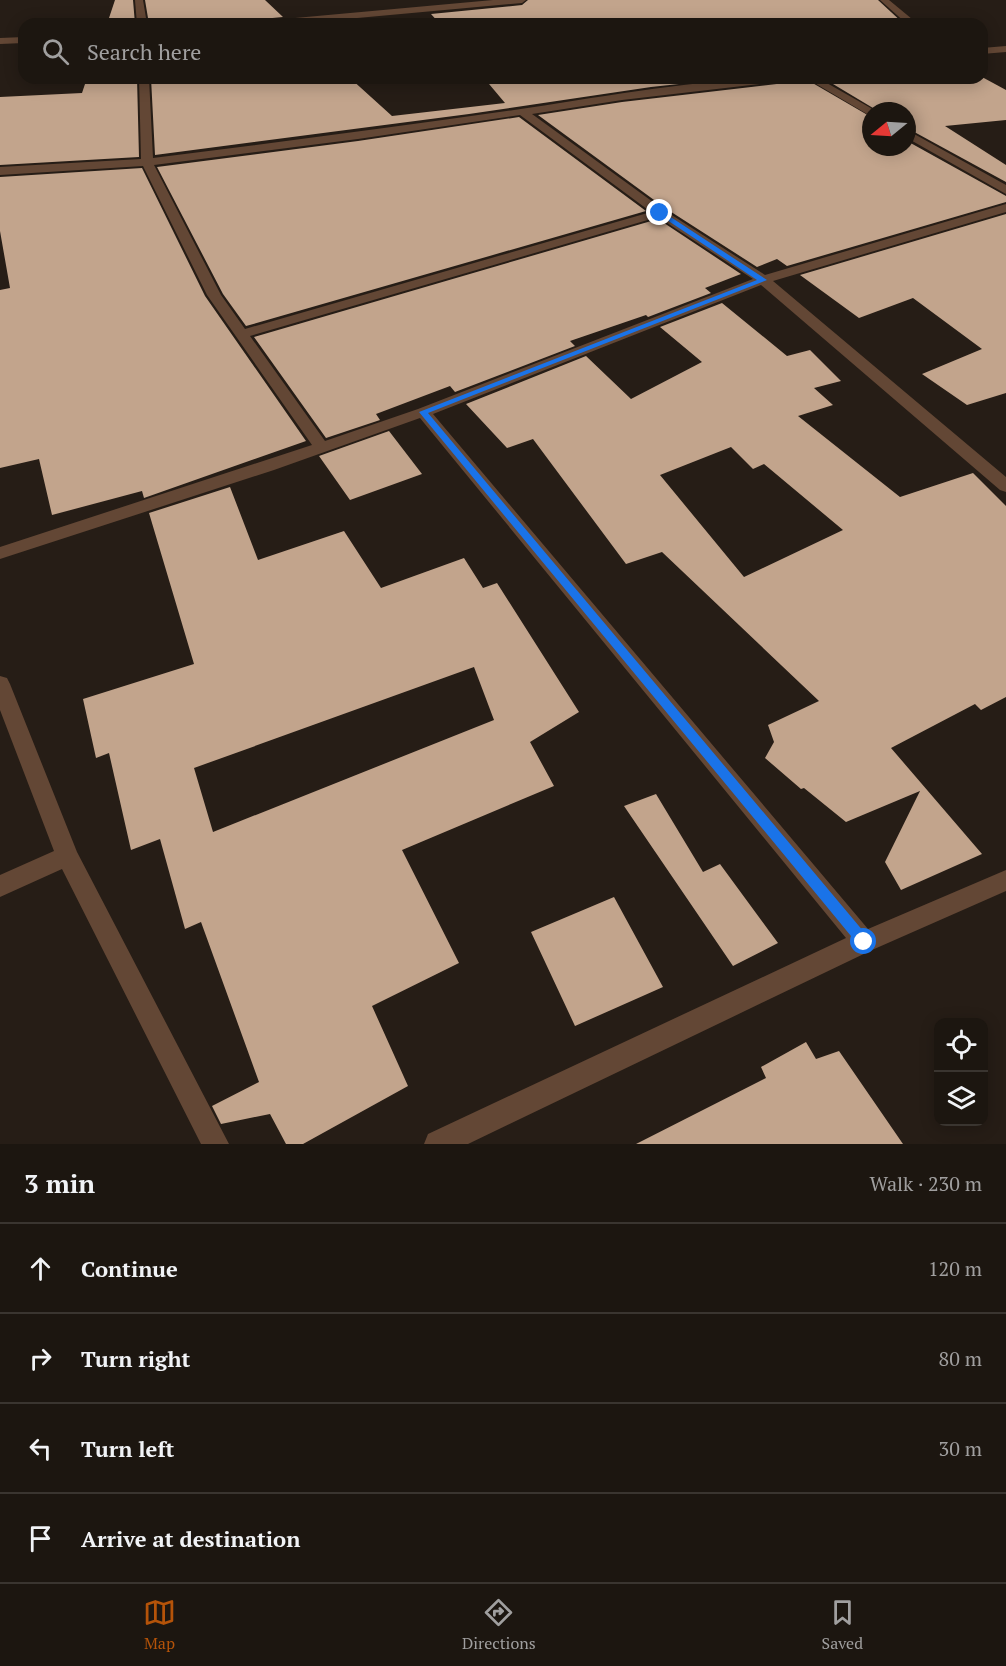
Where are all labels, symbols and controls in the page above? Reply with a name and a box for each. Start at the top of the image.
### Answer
search box [18,18,988,84]
icon: search [39,35,72,68]
text: Search here [87,37,201,66]
north arrow [862,102,916,156]
route end [646,199,672,225]
route start [850,928,876,954]
map controls [934,1018,988,1126]
button: locate [934,1018,988,1072]
button: layers [934,1072,988,1126]
text: 3 min [24,1166,95,1200]
text: Walk · 230 m [870,1170,982,1197]
icon: ahead [24,1252,57,1285]
text: Continue [81,1254,178,1283]
text: 120 m [928,1255,982,1282]
icon: right [24,1342,57,1375]
text: Turn right [81,1344,190,1373]
text: 80 m [939,1345,982,1372]
icon: left [24,1432,57,1465]
text: Turn left [81,1434,174,1463]
text: 30 m [939,1435,982,1462]
icon: arrive [24,1522,57,1555]
text: Arrive at destination [81,1524,300,1553]
tab: Map [143,1596,176,1654]
tab: Directions [462,1596,536,1654]
tab: Saved [822,1596,863,1654]

